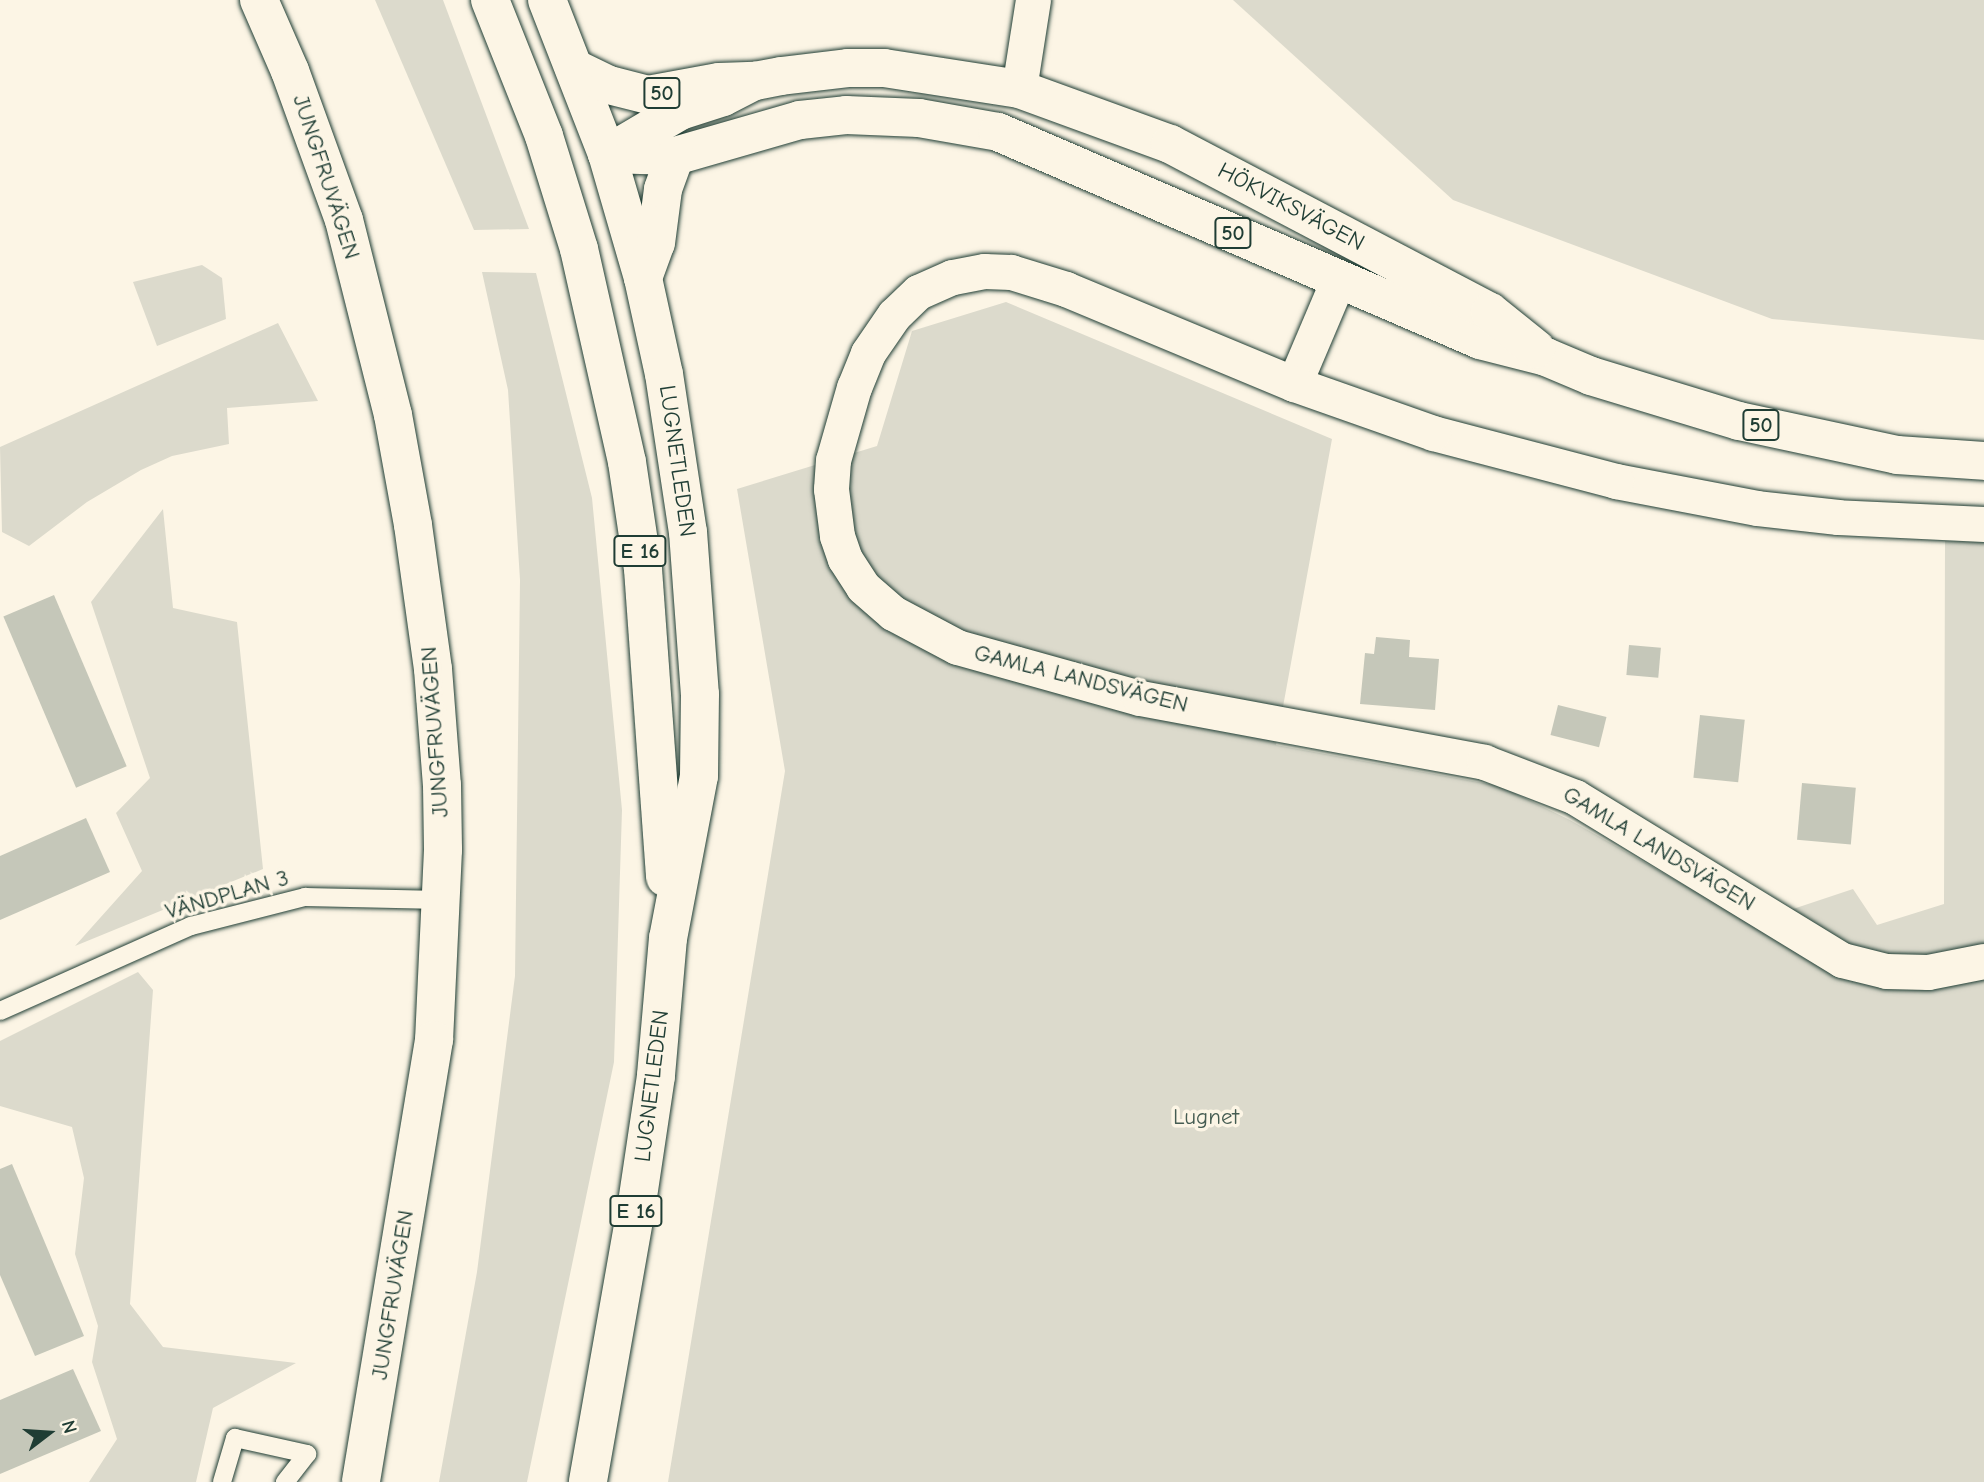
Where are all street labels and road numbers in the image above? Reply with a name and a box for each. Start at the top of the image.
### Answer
road number: 50 [643,76,681,110]
street label: JUNGFRUVÄGEN [286,91,366,263]
street label: HÖKVIKSVÄGEN [1213,157,1369,257]
road number: 50 [1214,216,1252,250]
street label: LUGNETLEDEN [653,383,701,539]
road number: 50 [1742,408,1780,442]
road number: E 16 [612,534,668,568]
street label: GAMLA LANDSVÄGEN [971,639,1191,719]
street label: JUNGFRUVÄGEN [415,646,455,818]
street label: GAMLA LANDSVÄGEN [1558,781,1760,917]
street label: VÄNDPLAN 3 [162,864,292,926]
street label: LUGNETLEDEN [629,1008,675,1164]
road number: E 16 [608,1194,664,1228]
street label: JUNGFRUVÄGEN [366,1208,420,1382]

